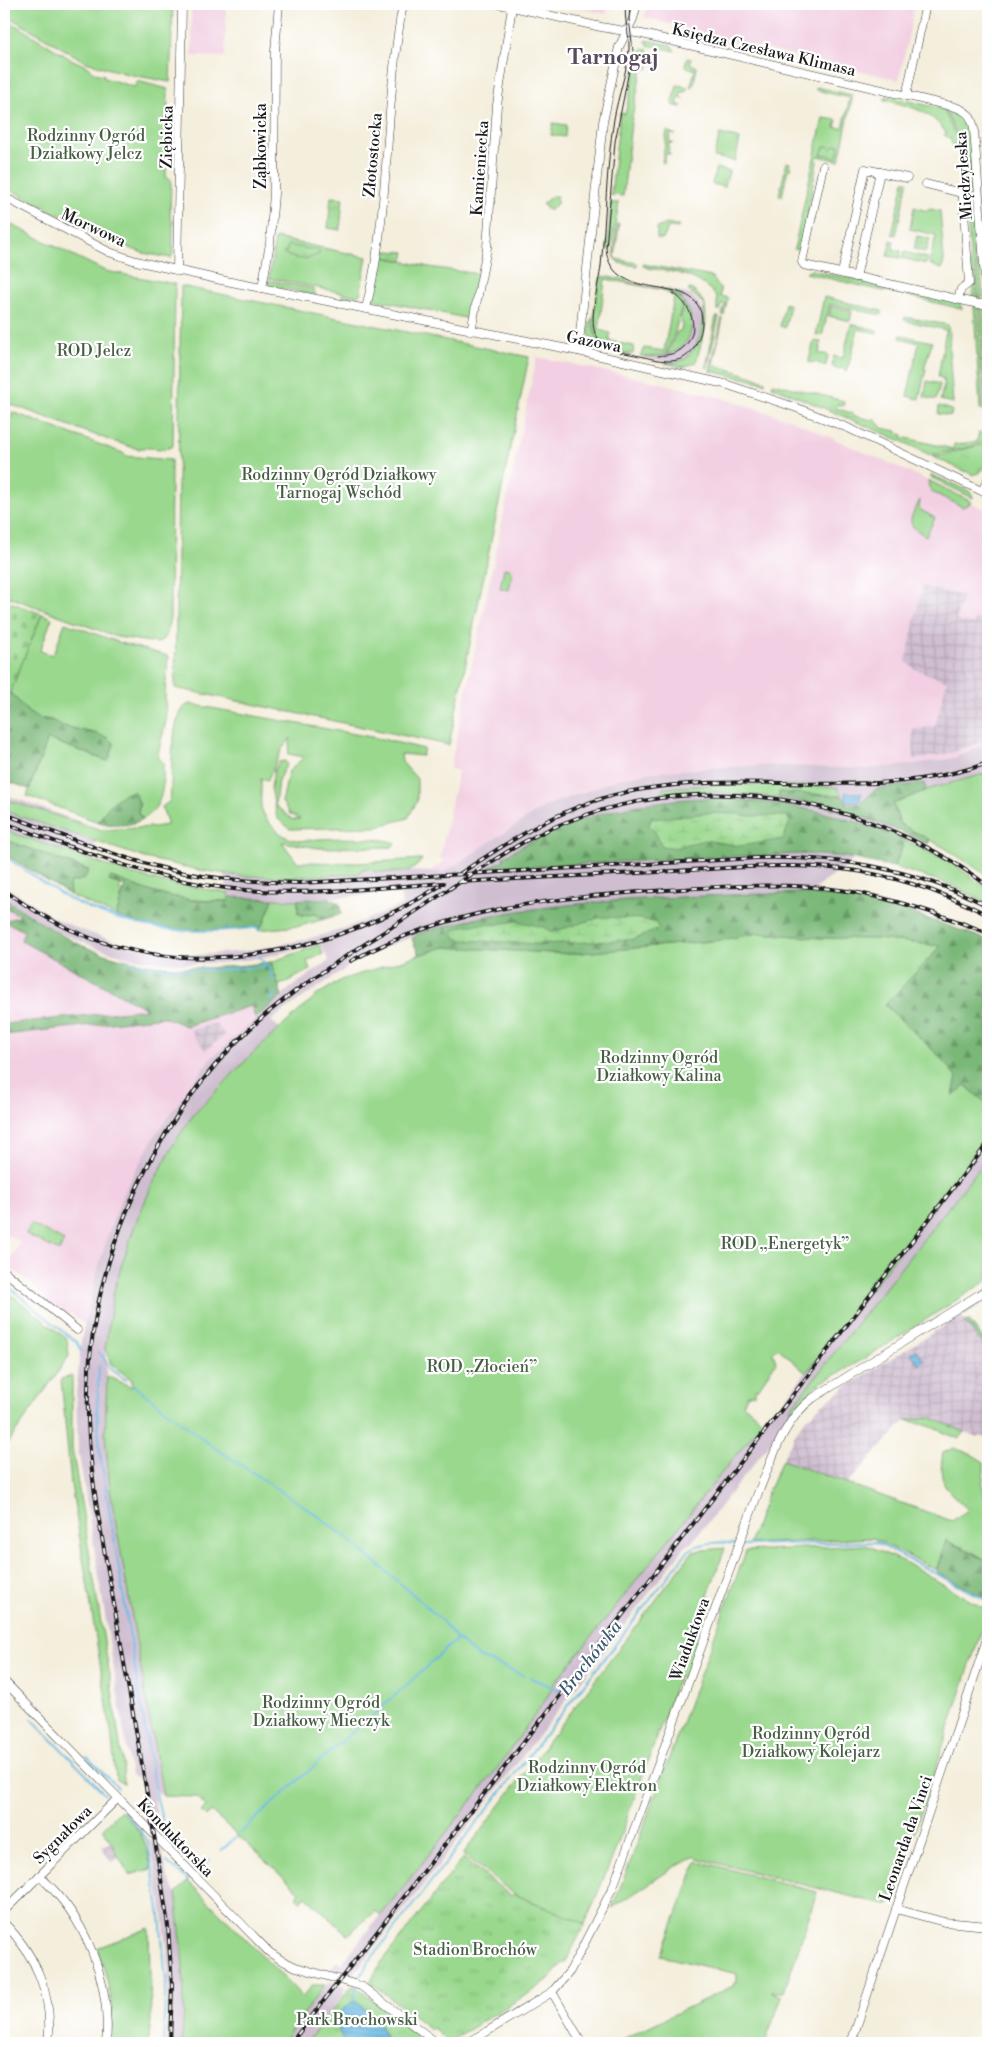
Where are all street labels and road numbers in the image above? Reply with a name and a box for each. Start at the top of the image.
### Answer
street label: Księdza Czesława Klimasa [670,19,859,81]
street label: Ząbkowicka [251,102,271,189]
street label: Ziębicka [156,104,178,169]
street label: Złotostocka [359,111,387,198]
street label: Kamieniecka [467,119,493,217]
street label: Międzyleska [951,130,977,221]
street label: Morwowa [58,204,130,252]
street label: Gazowa [565,327,624,357]
street label: Wiaduktowa [665,1594,715,1685]
street label: Leonarda da Vinci [875,1773,937,1904]
street label: Konduktorska [133,1794,219,1882]
street label: Sygnałowa [29,1800,97,1868]

